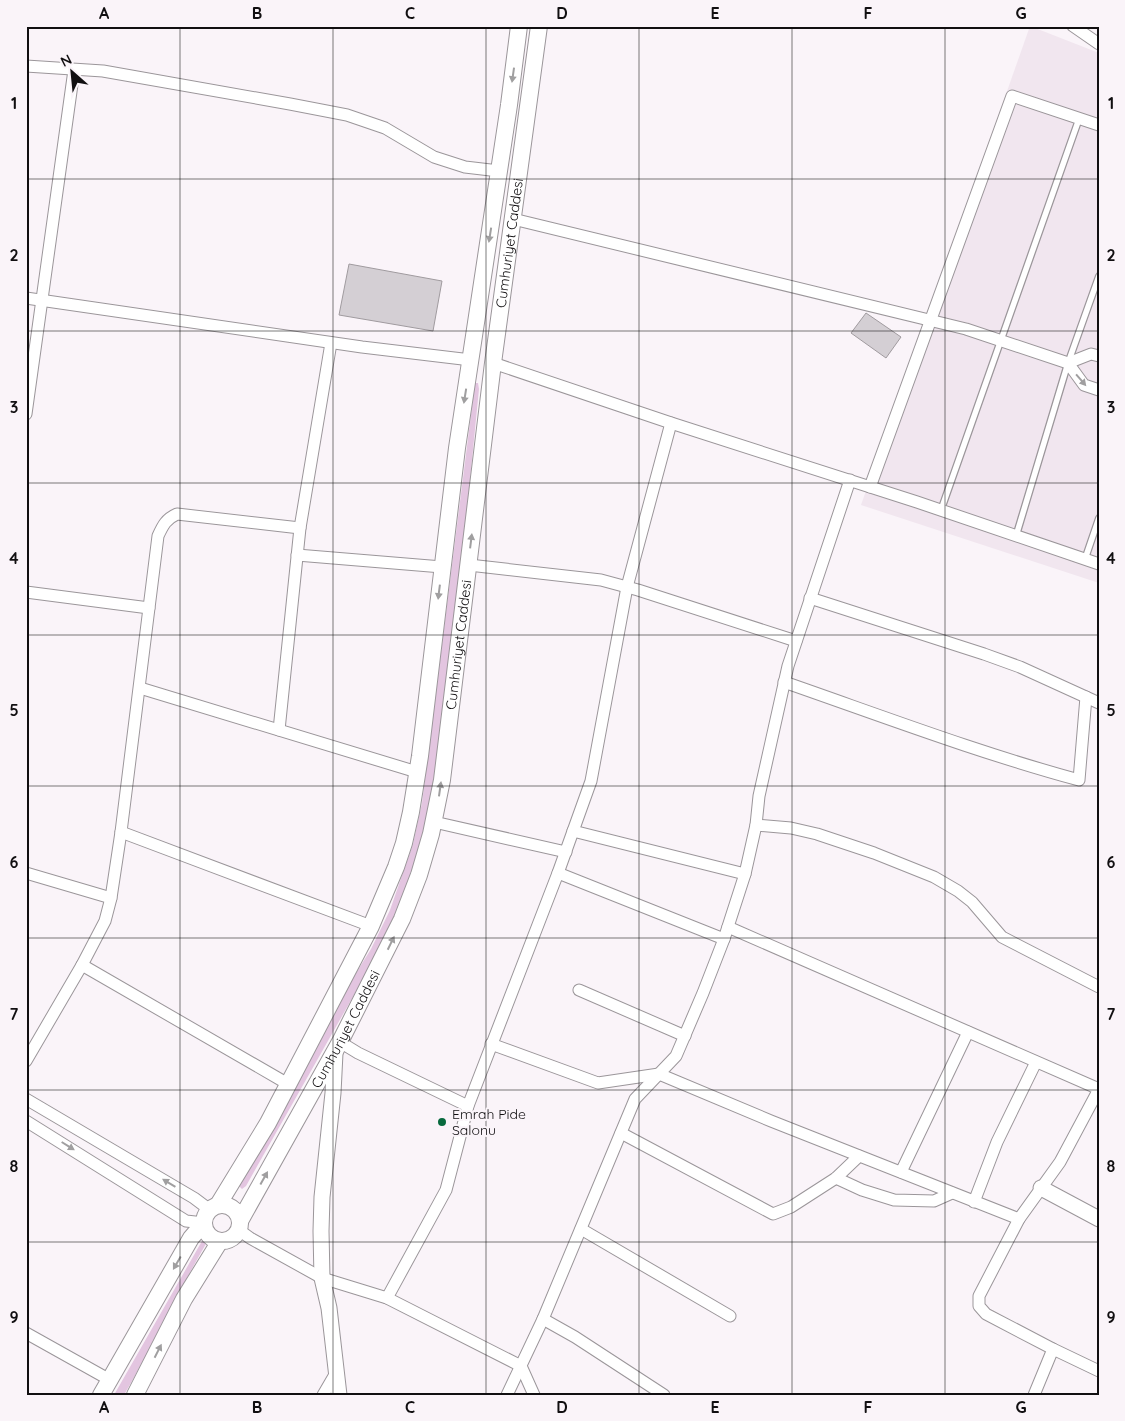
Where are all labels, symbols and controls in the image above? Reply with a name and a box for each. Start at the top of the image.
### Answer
text: A [99,3,110,23]
text: B [252,3,262,23]
text: C [405,3,415,23]
text: D [556,3,568,23]
text: E [710,3,720,23]
text: F [864,3,873,23]
text: G [1015,3,1027,23]
north arrow [48,48,98,98]
text: N [57,50,75,71]
one-way arrow [509,67,517,83]
text: 1 [11,93,17,113]
text: 1 [1108,93,1114,113]
street label: Cumhuriyet Caddesi [492,177,527,309]
one-way arrow [485,228,493,244]
text: 2 [9,245,19,265]
text: 2 [1106,245,1116,265]
one-way arrow [1075,373,1086,386]
one-way arrow [461,388,469,404]
text: 3 [10,397,18,417]
text: 3 [1107,397,1115,417]
one-way arrow [467,533,475,549]
text: 4 [9,548,19,568]
text: 4 [1106,548,1116,568]
street label: Cumhuriyet Caddesi [442,579,475,711]
one-way arrow [435,584,443,600]
text: 5 [9,700,19,720]
text: 5 [1106,700,1116,720]
one-way arrow [437,781,445,797]
text: 6 [10,852,19,872]
text: 6 [1107,852,1116,872]
one-way arrow [387,936,395,950]
street label: Cumhuriyet Caddesi [307,967,384,1091]
text: 7 [10,1004,19,1024]
text: 7 [1107,1004,1116,1024]
place label: Emrah Pide Salonu [452,1105,526,1139]
marker: Emrah Pide Salonu [436,1116,448,1128]
one-way arrow [61,1142,74,1151]
text: 8 [10,1156,19,1176]
text: 8 [1107,1156,1116,1176]
one-way arrow [259,1172,268,1185]
one-way arrow [163,1179,176,1188]
one-way arrow [172,1257,181,1270]
text: 9 [9,1307,19,1327]
text: 9 [1106,1307,1116,1327]
one-way arrow [154,1344,162,1359]
text: A [99,1397,110,1417]
text: B [252,1397,262,1417]
text: C [405,1397,415,1417]
text: D [556,1397,568,1417]
text: E [710,1397,720,1417]
text: F [864,1397,873,1417]
text: G [1015,1397,1027,1417]

